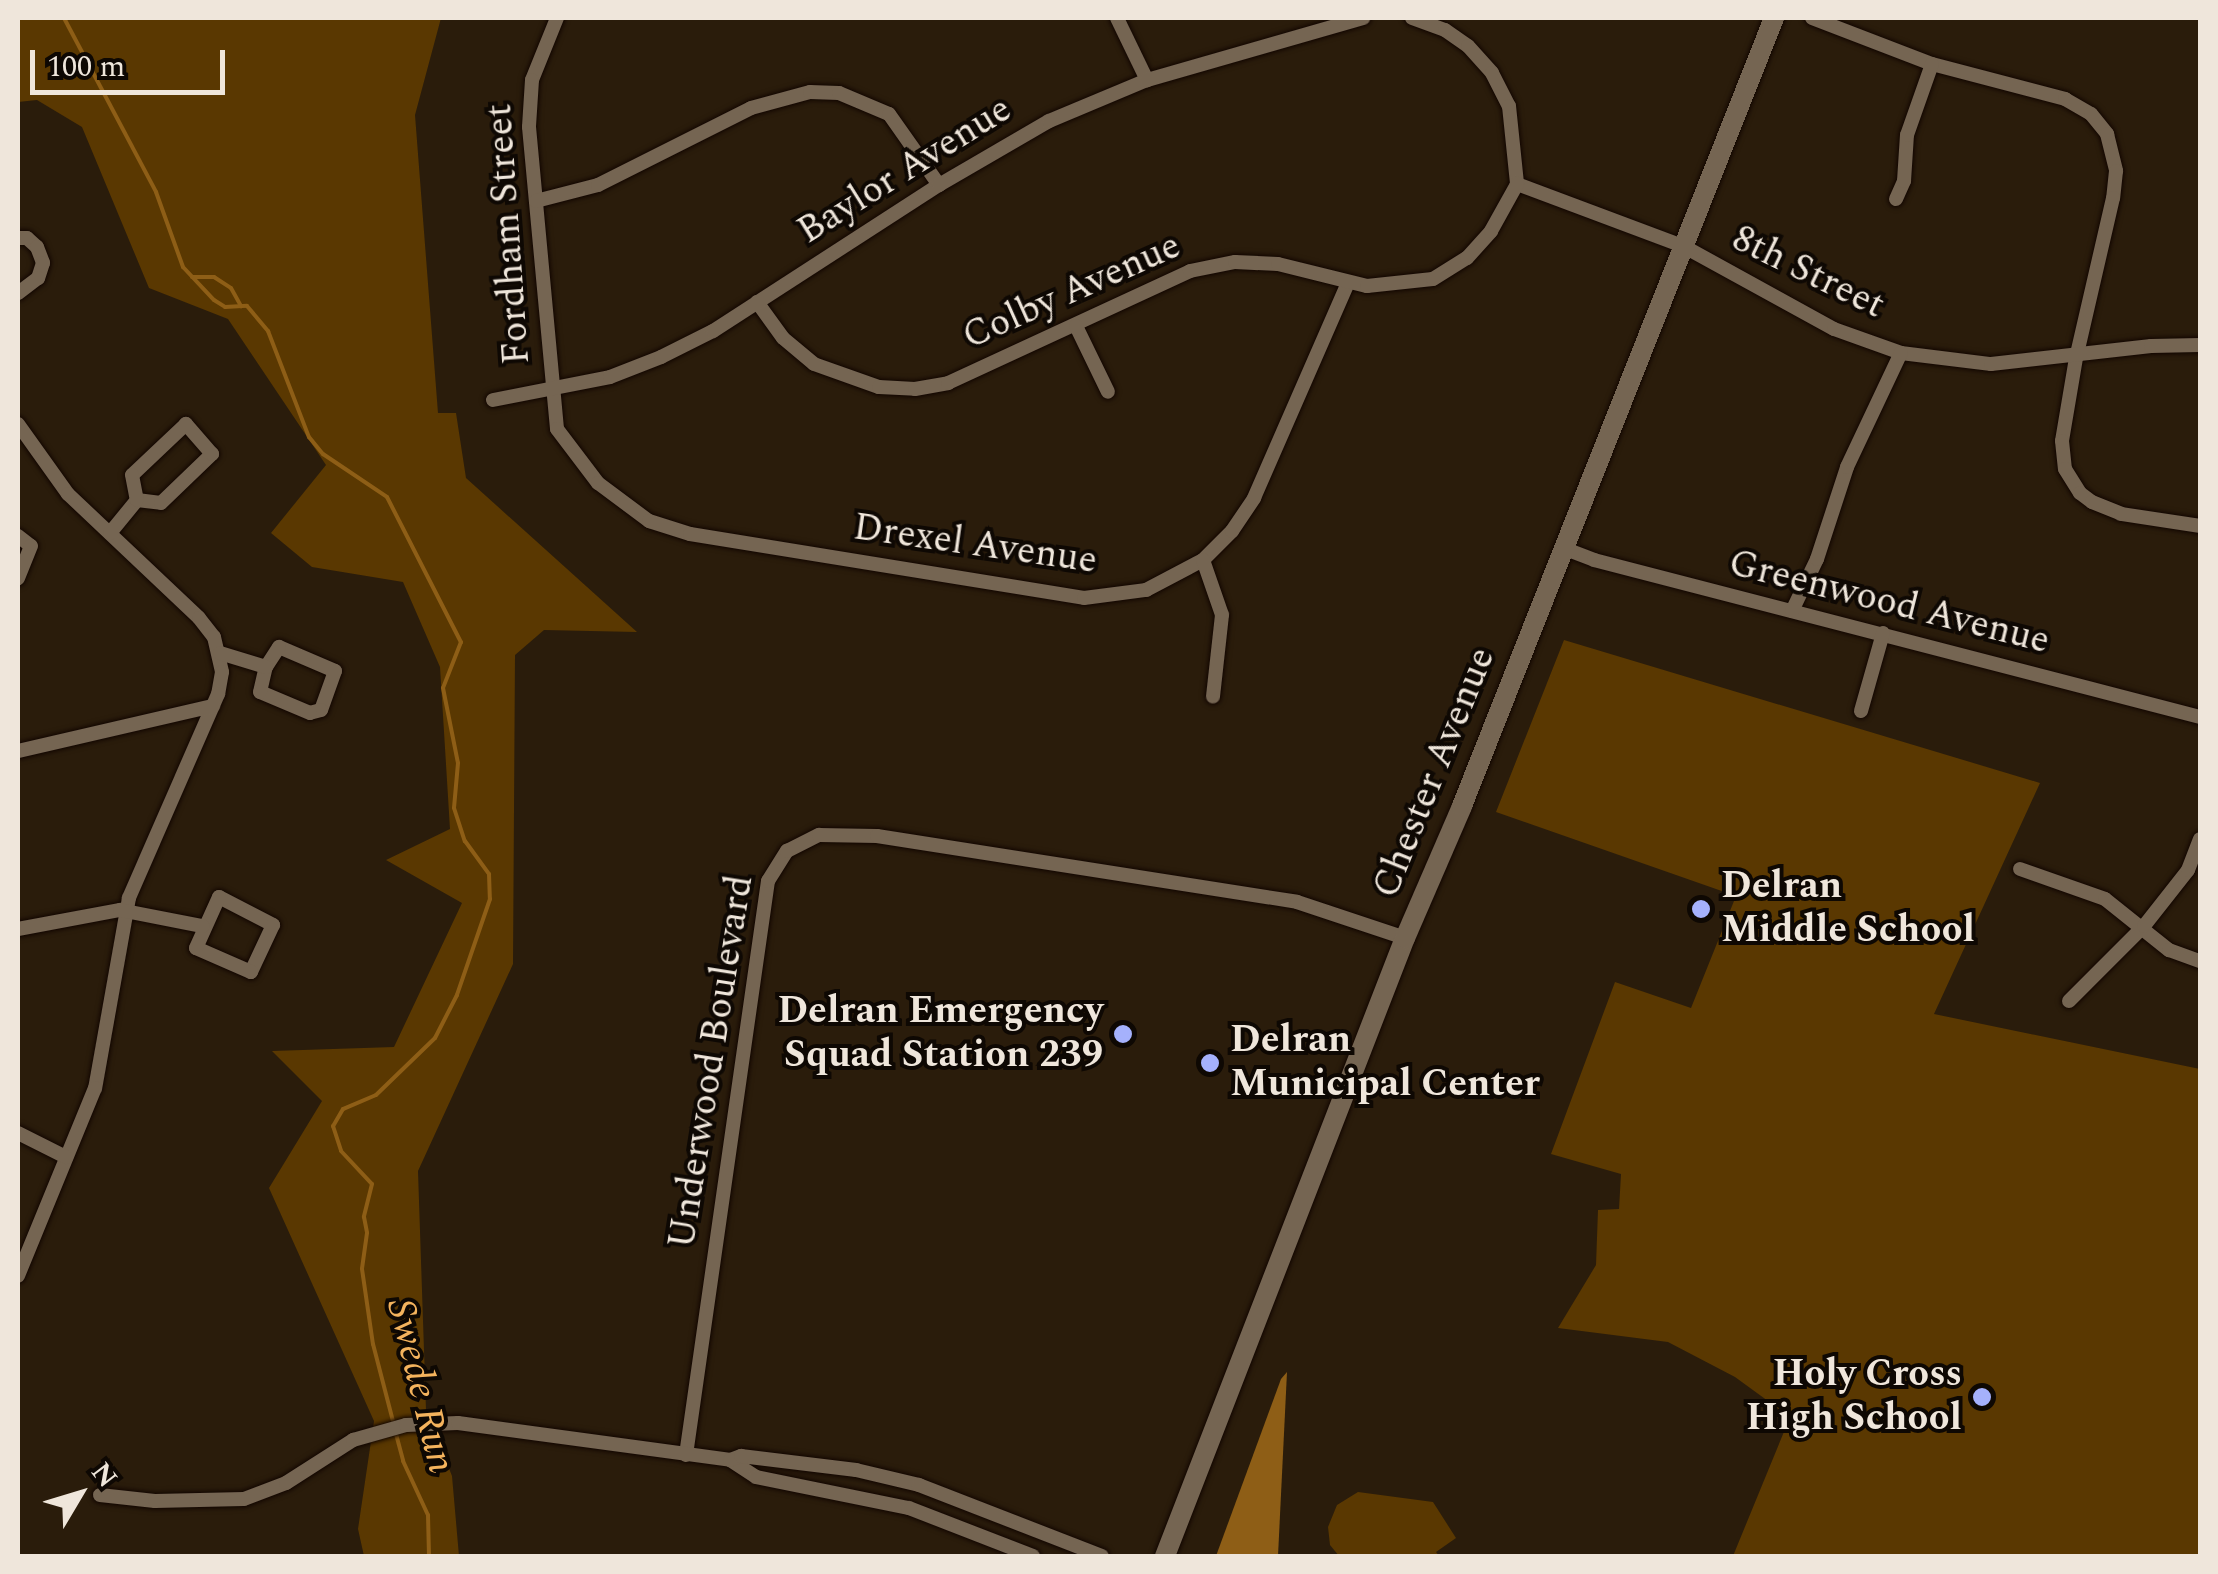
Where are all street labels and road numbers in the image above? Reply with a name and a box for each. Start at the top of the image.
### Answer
street label: Baylor Avenue [790,87,1020,255]
street label: Fordham Street [477,102,541,366]
street label: 8th Street [1724,217,1892,329]
street label: Colby Avenue [956,224,1188,360]
street label: Drexel Avenue [850,505,1100,585]
street label: Greenwood Avenue [1724,541,2054,665]
street label: Chester Avenue [1364,641,1506,905]
street label: Underwood Boulevard [660,872,764,1252]

